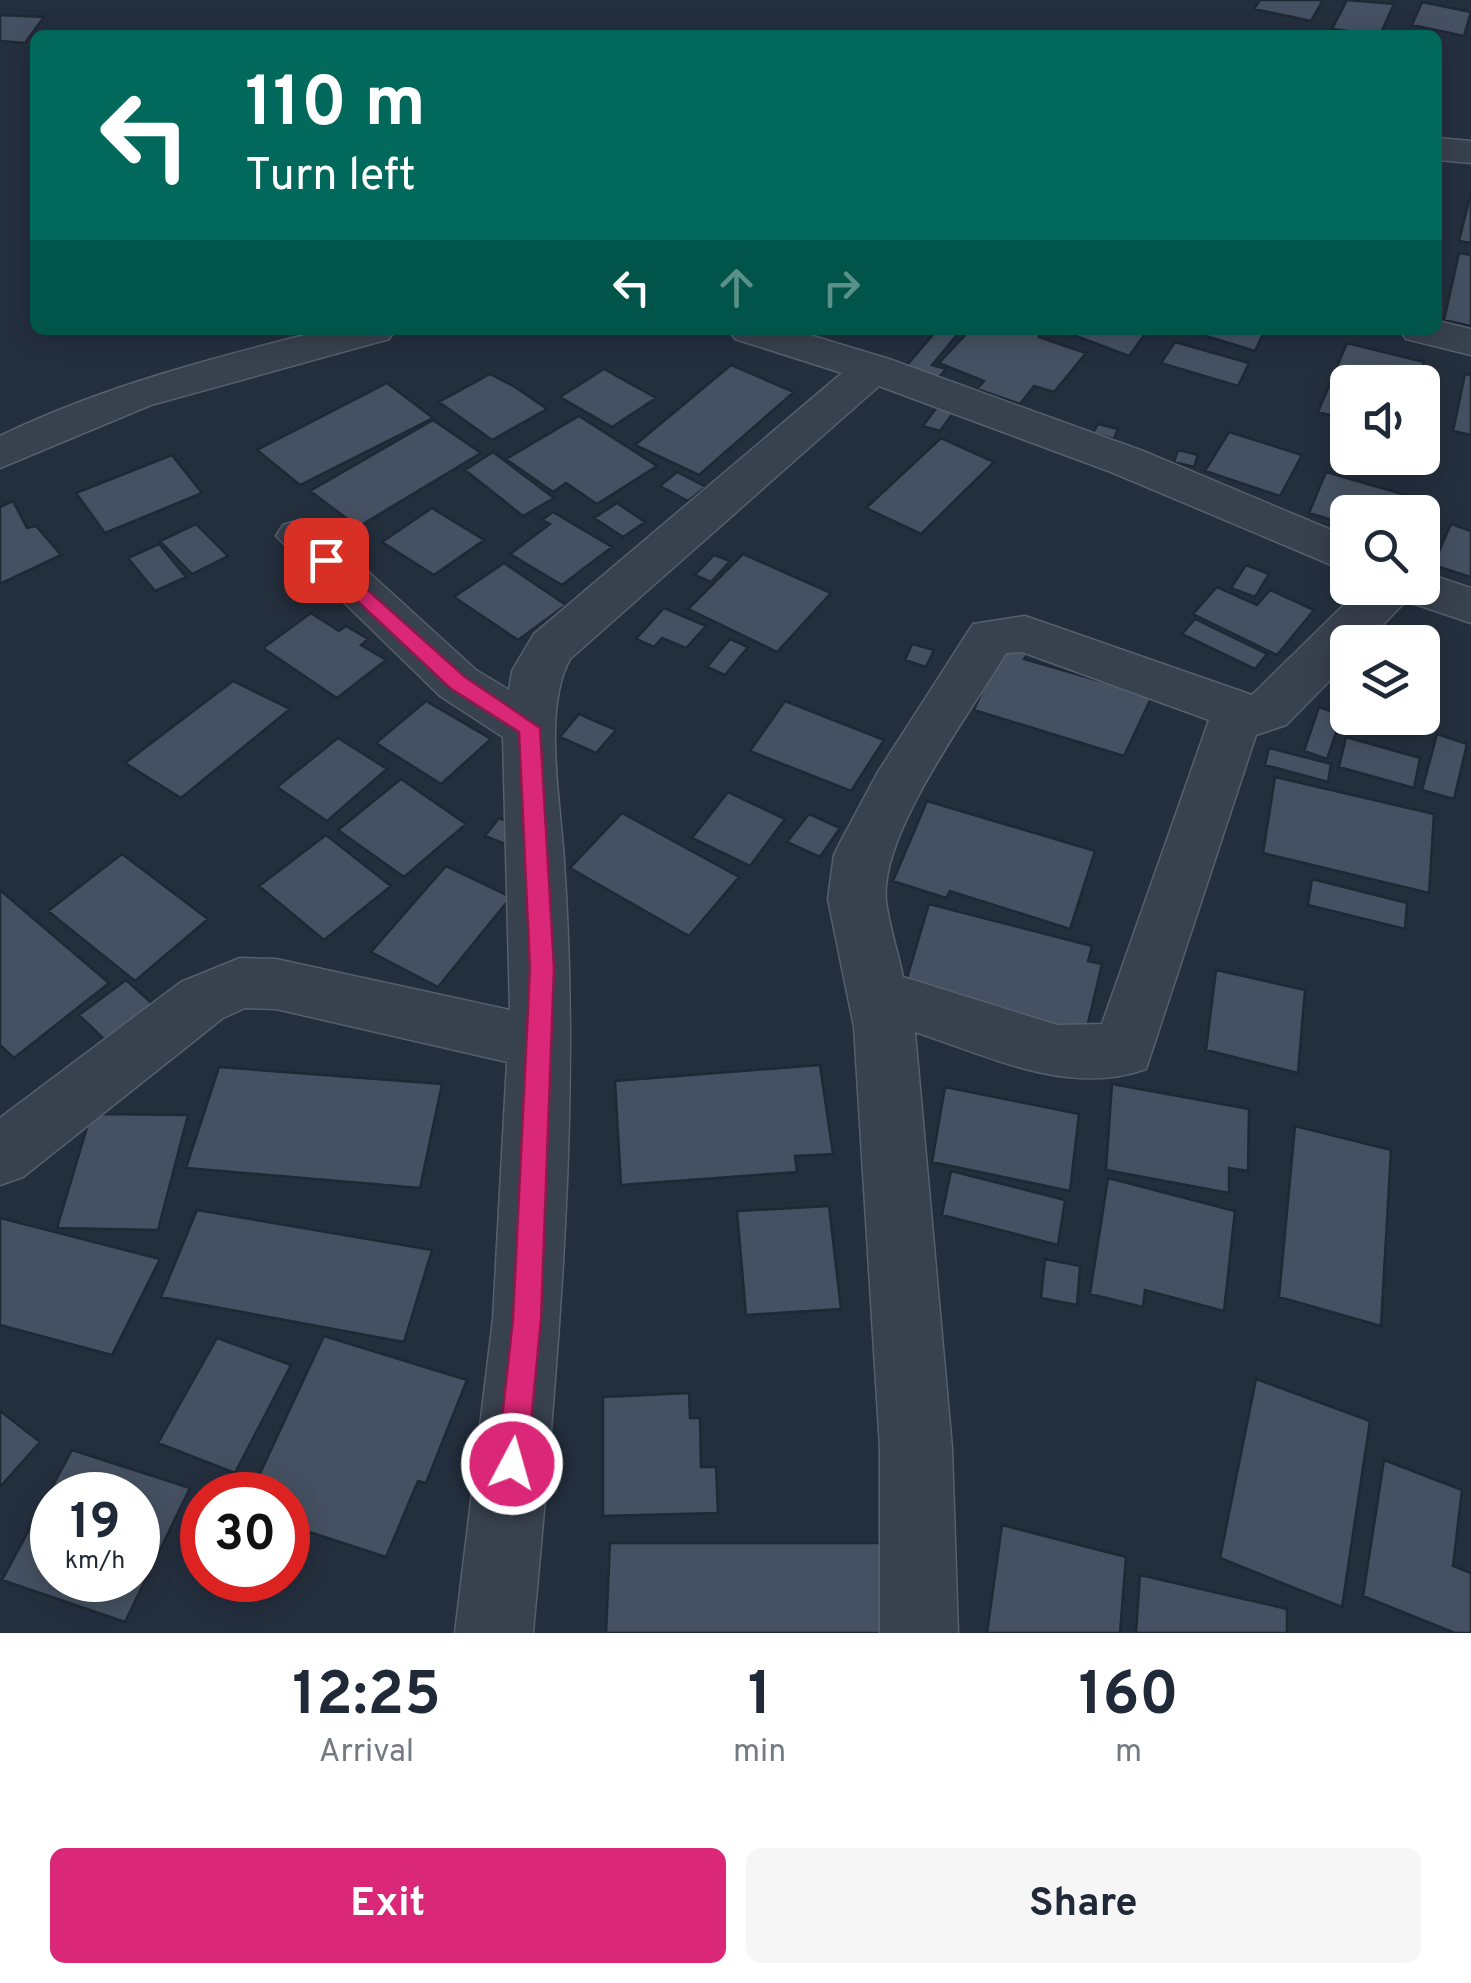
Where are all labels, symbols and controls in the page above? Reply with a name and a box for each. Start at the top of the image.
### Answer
text: 110 m [245,62,426,151]
icon: left [80,70,210,200]
text: Turn left [245,149,416,206]
icon: left [604,260,659,315]
icon: ahead [709,260,764,315]
icon: right [814,260,869,315]
map controls [1330,365,1440,735]
button: sound [1330,365,1440,475]
button: search [1330,495,1440,605]
pin [284,518,369,603]
icon: arrive [299,533,354,588]
button: layers [1330,625,1440,735]
position arrow [460,1412,564,1516]
speed limit sign: 30 [180,1472,310,1602]
text: 19 [70,1493,120,1556]
text: km/h [65,1546,125,1578]
text: 12:25 [292,1660,441,1736]
text: 1 [748,1660,772,1736]
text: 160 [1078,1660,1179,1736]
text: Arrival [319,1733,414,1773]
text: min [733,1733,786,1773]
text: m [1115,1733,1142,1773]
button: Exit [50,1848,726,1963]
button: Share [746,1848,1421,1963]

